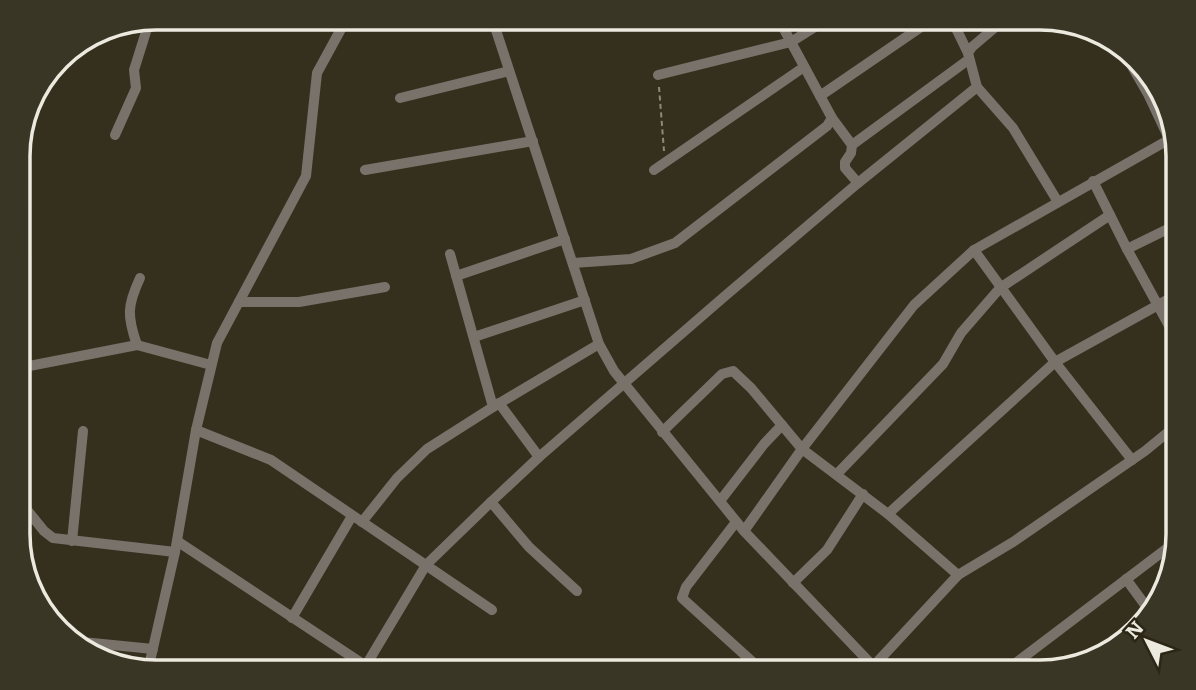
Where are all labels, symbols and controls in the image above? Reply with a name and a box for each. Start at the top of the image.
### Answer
north arrow [1112,606,1182,676]
text: N [1118,614,1149,644]

